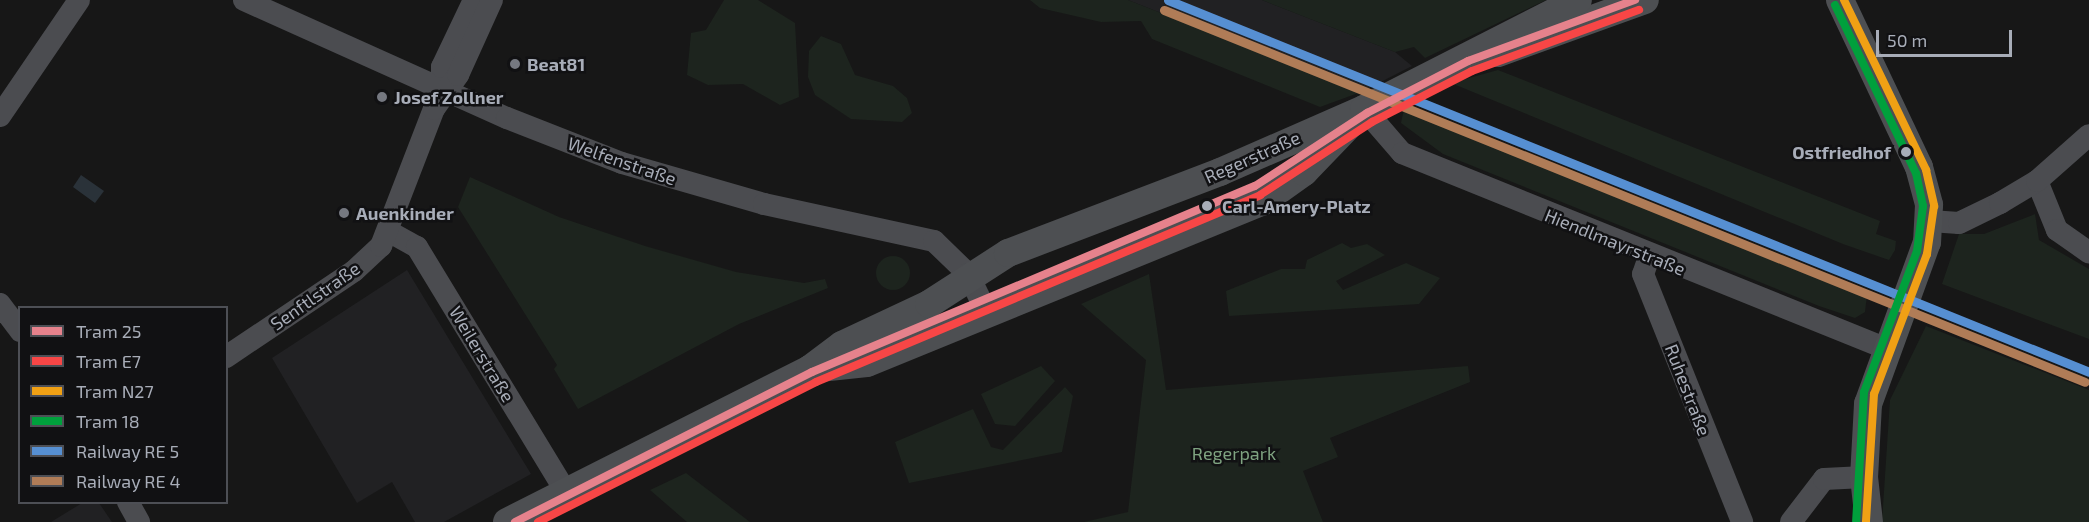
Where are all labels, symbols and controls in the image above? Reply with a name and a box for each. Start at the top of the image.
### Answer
scale bar [1879,18,2016,56]
text: 50 m [1887,29,1927,51]
place label: Beat81 [527,53,585,75]
marker: Beat81 [508,57,522,71]
place label: Josef Zollner [394,86,504,108]
marker: Josef Zollner [375,90,389,104]
street label: Regerstraße [1201,126,1303,188]
street label: Welfenstraße [565,132,679,190]
place label: Ostfriedhof [1792,141,1891,163]
marker: Ostfriedhof [1896,142,1916,162]
place label: Carl-Amery-Platz [1222,195,1371,217]
marker: Carl-Amery-Platz [1197,196,1217,216]
place label: Auenkinder [356,202,454,224]
street label: Hiendlmayrstraße [1542,204,1688,280]
marker: Auenkinder [337,206,351,220]
street label: Senftlstraße [266,257,364,335]
street label: Weilerstraße [445,302,519,406]
legend [18,306,228,504]
text: Tram 25 [76,320,141,342]
street label: Ruhestraße [1661,341,1715,439]
text: Tram E7 [76,350,141,372]
text: Tram N27 [76,380,154,402]
text: Tram 18 [76,410,140,432]
text: Railway RE 5 [76,440,179,462]
park label: Regerpark [1192,442,1276,464]
text: Railway RE 4 [76,470,181,492]

